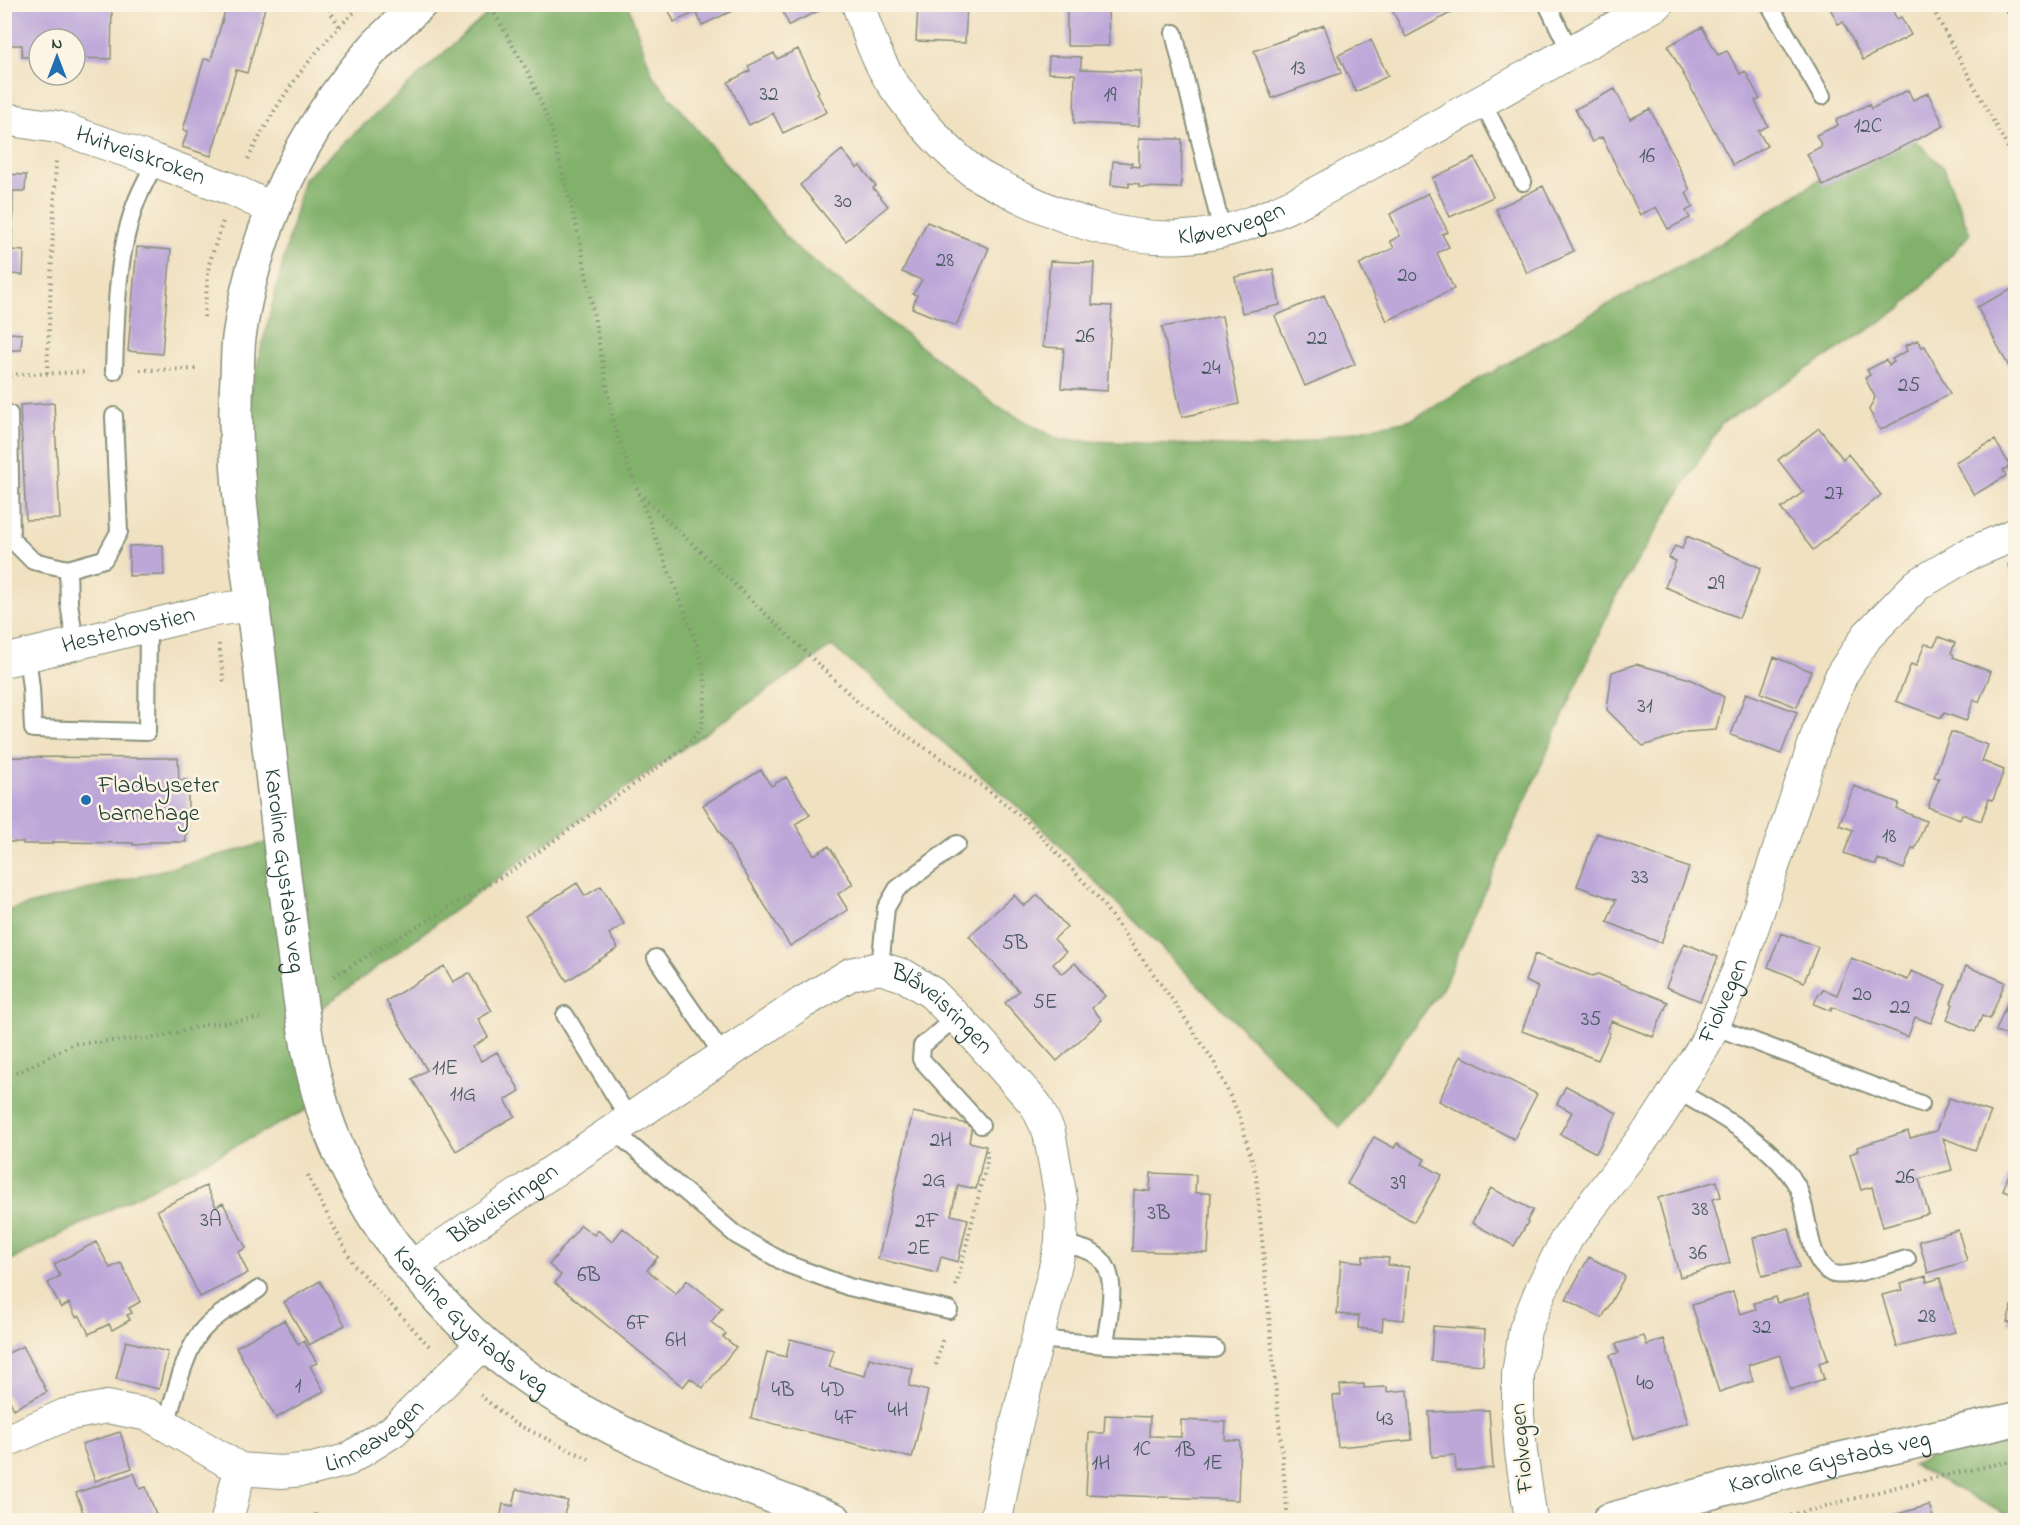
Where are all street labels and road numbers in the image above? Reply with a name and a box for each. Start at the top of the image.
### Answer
street label: Hvitveiskroken [71,117,210,196]
street label: Kløvervegen [1177,193,1291,255]
street label: Hestehovstien [58,598,199,664]
street label: Karoline Gystads veg [254,767,314,975]
street label: Fiolvegen [1689,954,1758,1050]
street label: Blåveisringen [886,955,1001,1062]
street label: Blåveisringen [441,1155,566,1255]
street label: Karoline Gystads veg [383,1239,556,1405]
street label: Linneavegen [321,1392,433,1483]
street label: Fiolvegen [1502,1402,1544,1495]
street label: Karoline Gystads veg [1725,1422,1934,1504]

